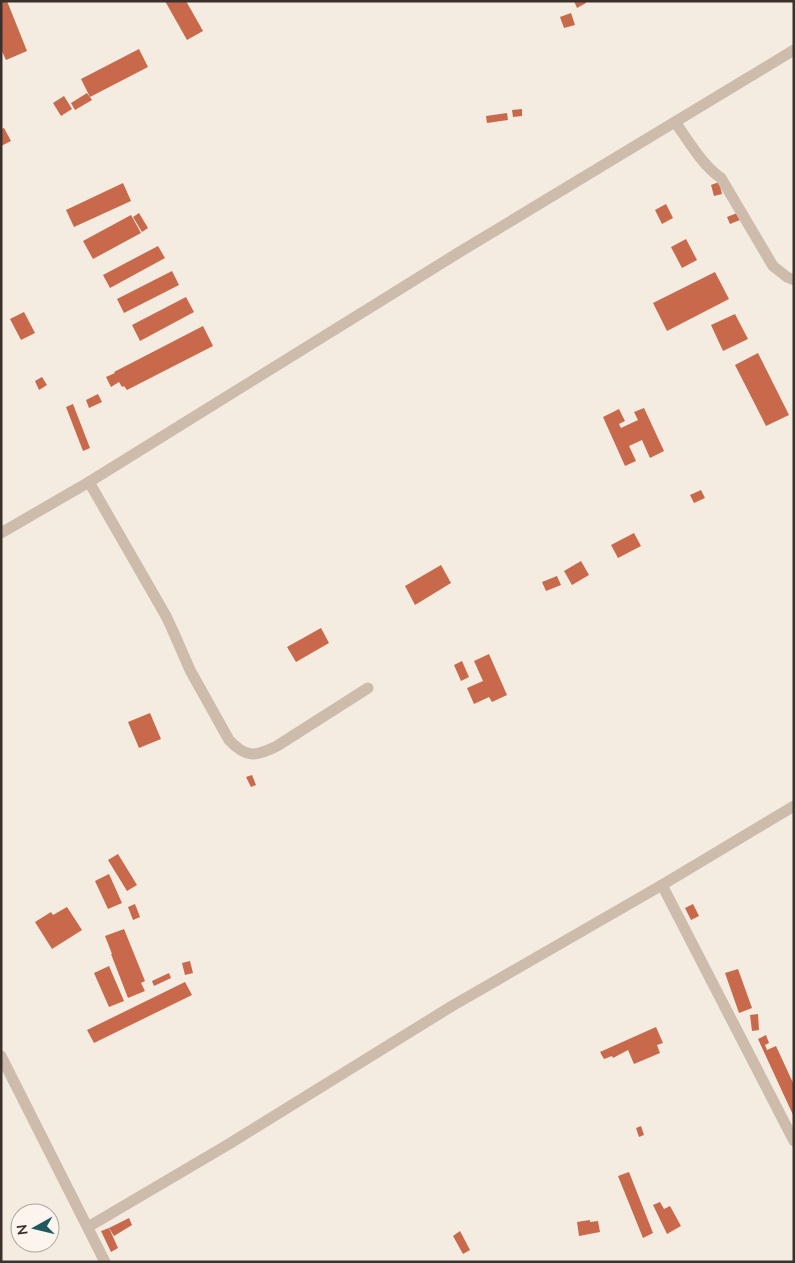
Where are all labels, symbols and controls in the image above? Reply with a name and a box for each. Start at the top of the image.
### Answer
north arrow [10,1203,60,1253]
text: N [12,1223,33,1236]

